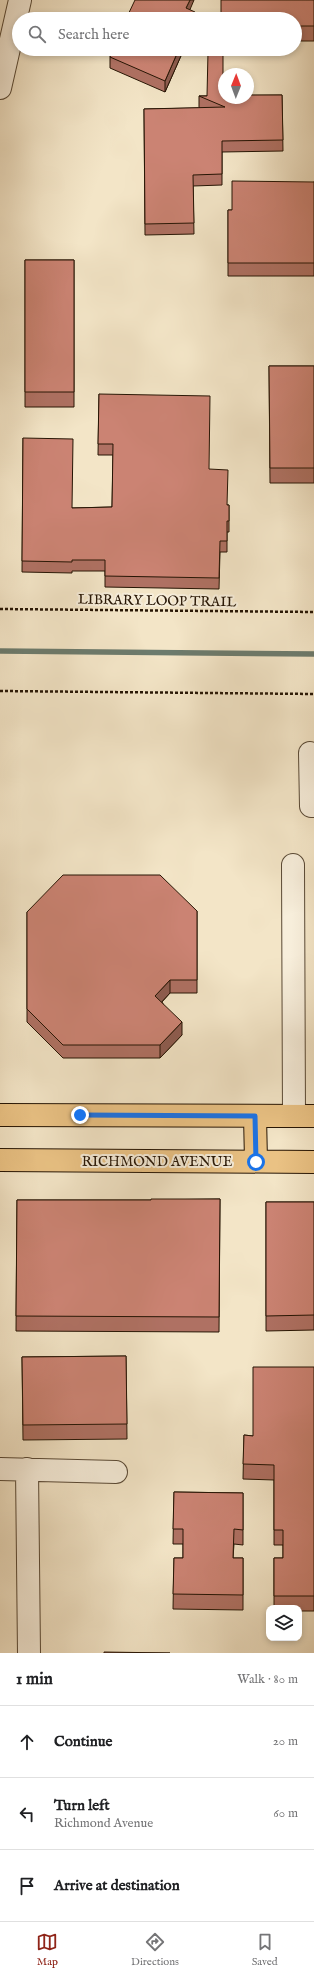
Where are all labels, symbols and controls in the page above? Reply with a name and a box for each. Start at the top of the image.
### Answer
search box [12,12,302,56]
icon: search [26,23,48,45]
text: Search here [58,25,129,44]
north arrow [218,68,254,104]
street label: LIBRARY LOOP TRAIL [78,591,236,611]
route end [71,1106,89,1124]
street label: RICHMOND AVENUE [82,1153,233,1171]
route start [247,1153,265,1171]
map controls [266,1605,302,1641]
button: layers [266,1605,302,1641]
text: 1 min [16,1669,53,1690]
text: Walk · 80 m [237,1671,298,1688]
icon: ahead [16,1731,38,1753]
text: Continue [54,1732,112,1751]
text: 20 m [273,1733,298,1750]
text: Turn left [54,1796,110,1815]
icon: left [16,1803,38,1825]
text: 60 m [273,1805,298,1822]
text: Richmond Avenue [54,1815,153,1832]
icon: arrive [16,1875,38,1897]
text: Arrive at destination [54,1876,180,1895]
tab: Map [36,1931,58,1969]
tab: Directions [131,1931,179,1969]
tab: Saved [252,1931,278,1969]

